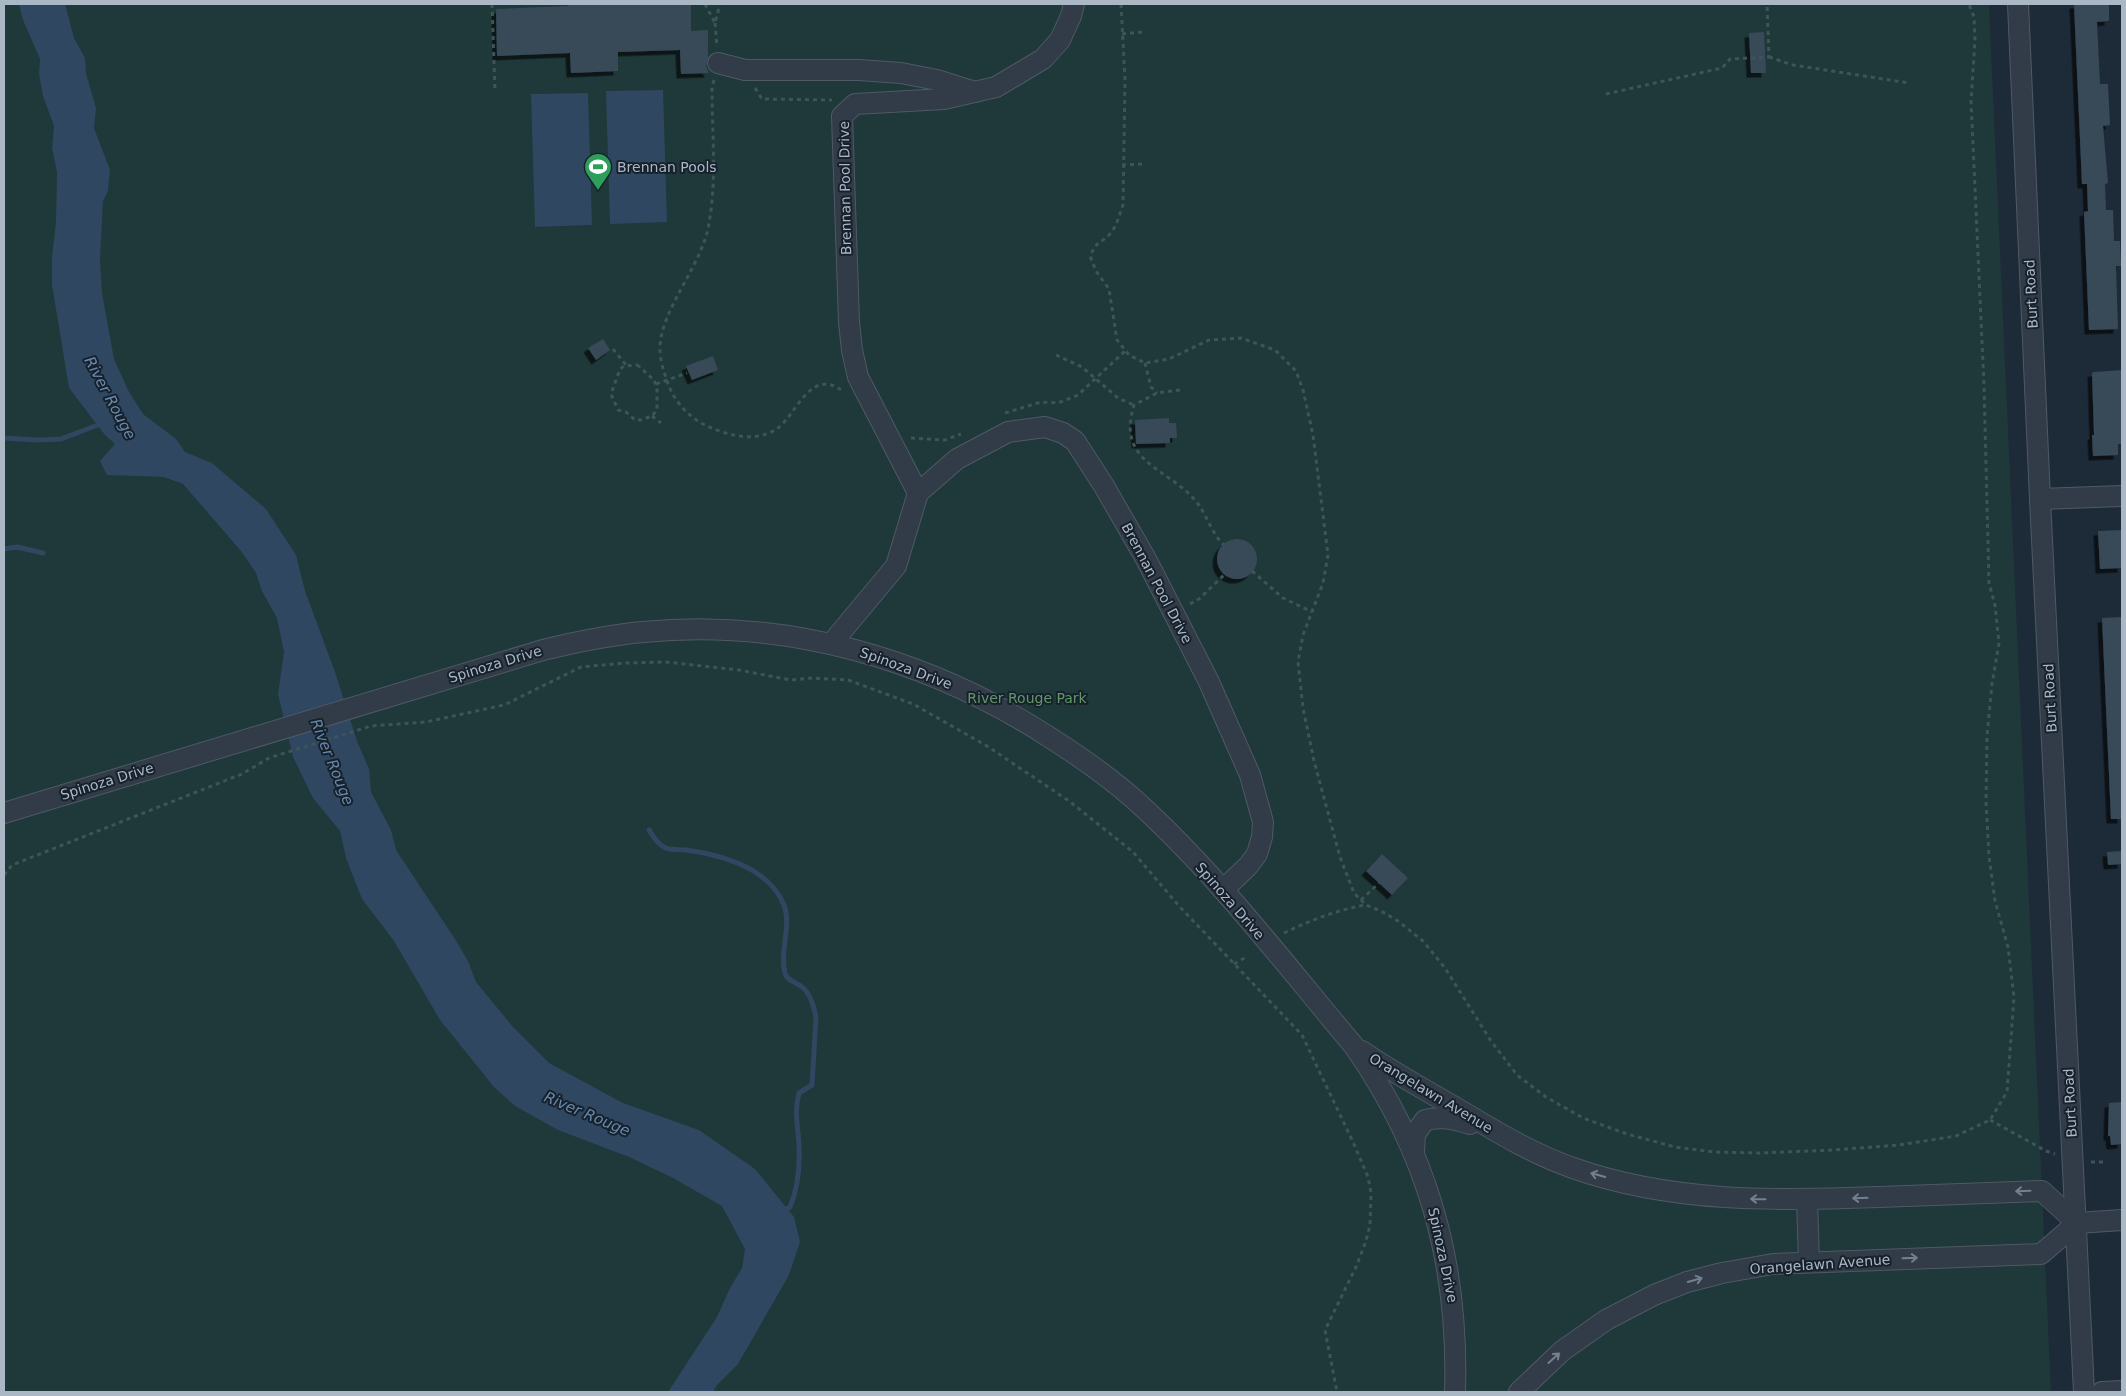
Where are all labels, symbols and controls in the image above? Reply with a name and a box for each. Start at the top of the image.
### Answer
street label: Brennan Pool Drive [836,121,854,255]
sports icon: Brennan Pools [583,152,613,191]
place label: Brennan Pools [617,159,717,175]
street label: Burt Road [2021,259,2041,329]
water label: River Rouge [81,353,139,443]
street label: Brennan Pool Drive [1118,520,1196,646]
street label: Spinoza Drive [446,642,544,686]
street label: Spinoza Drive [858,644,954,692]
street label: Burt Road [2040,663,2060,733]
park label: River Rouge Park [967,690,1088,706]
water label: River Rouge [307,716,357,808]
street label: Spinoza Drive [58,759,156,803]
street label: Spinoza Drive [1192,859,1268,943]
street label: Orangelawn Avenue [1366,1050,1496,1136]
street label: Burt Road [2060,1068,2080,1138]
water label: River Rouge [541,1088,633,1140]
one-way arrow [1590,1170,1606,1180]
one-way arrow [2015,1187,2031,1196]
one-way arrow [1853,1193,1869,1203]
one-way arrow [1750,1194,1766,1204]
street label: Spinoza Drive [1425,1206,1461,1304]
street label: Orangelawn Avenue [1749,1251,1891,1277]
one-way arrow [1902,1254,1918,1263]
one-way arrow [1686,1275,1702,1285]
one-way arrow [1547,1353,1560,1364]

